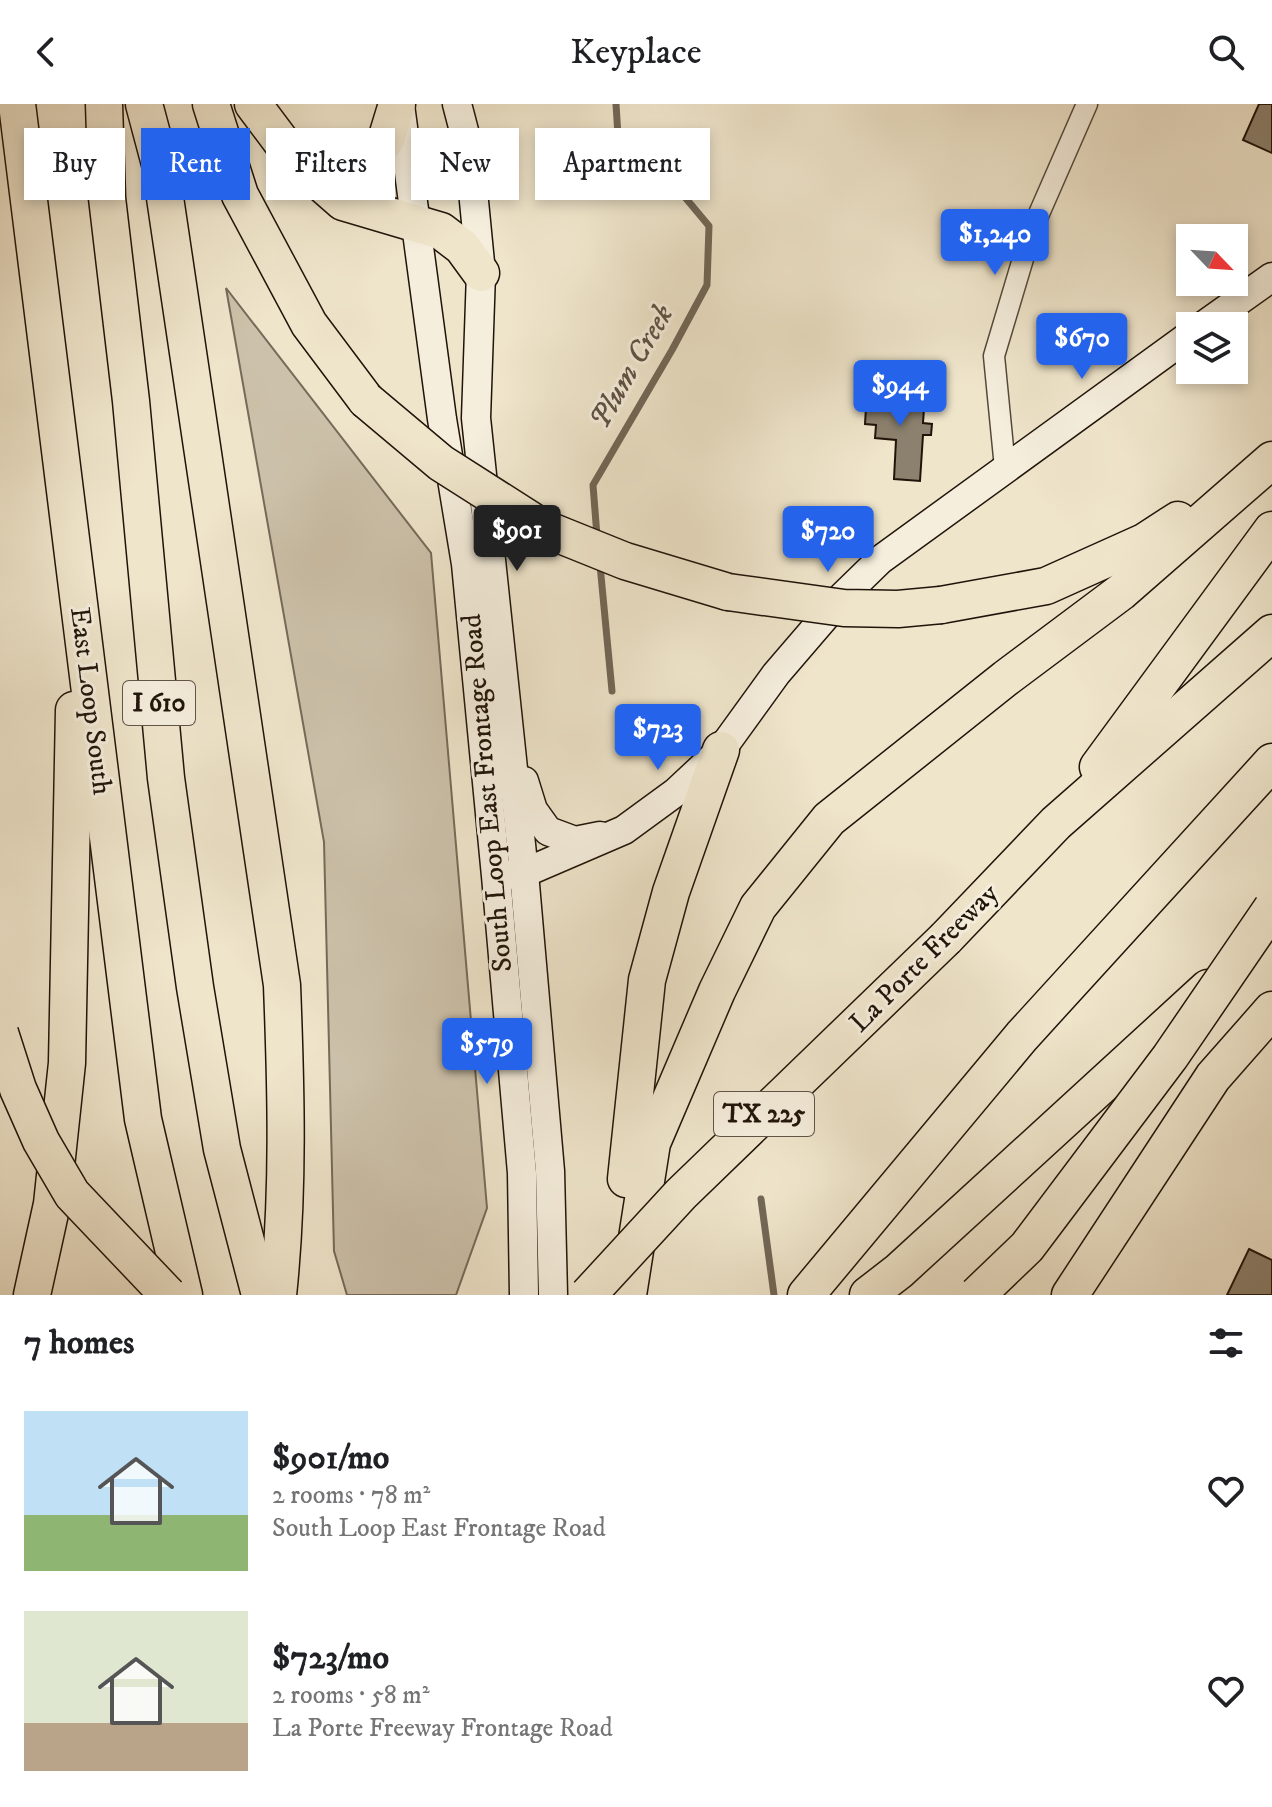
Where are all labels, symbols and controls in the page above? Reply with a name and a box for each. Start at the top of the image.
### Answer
icon: back [24,30,68,74]
text: Keyplace [570,30,702,75]
icon: search [1204,30,1248,74]
chip: Buy [24,128,125,200]
chip: Rent [141,128,250,200]
chip: Filters [266,128,395,200]
chip: New [411,128,519,200]
chip: Apartment [535,128,710,200]
pin: $1,240 [930,209,1060,277]
text: $1,240 [959,218,1031,251]
north arrow [1176,224,1248,296]
map controls [1176,224,1248,384]
water label: Plum Creek [582,298,683,436]
button: layers [1176,312,1248,384]
pin: $670 [1035,313,1129,381]
text: $670 [1054,322,1110,355]
pin: $944 [853,360,947,428]
text: $944 [871,369,929,402]
pin: $901 [470,505,564,573]
pin: $720 [781,506,875,574]
text: $901 [492,514,542,547]
text: $720 [801,515,855,548]
street label: East Loop South [62,605,120,797]
street label: South Loop East Frontage Road [454,612,520,974]
road number: I 610 [123,681,195,725]
pin: $723 [611,704,705,772]
text: $723 [633,713,683,746]
street label: La Porte Freeway [842,876,1006,1040]
pin: $579 [440,1018,534,1086]
text: $579 [460,1027,514,1060]
road number: TX 225 [714,1092,814,1136]
icon: filters [1204,1321,1248,1365]
text: 7 homes [24,1322,134,1364]
text: $901/mo [272,1437,389,1479]
icon: home [88,1443,184,1539]
icon: heart [1204,1469,1248,1513]
text: 2 rooms · 78 m² [272,1479,430,1512]
text: South Loop East Frontage Road [272,1512,606,1545]
text: $723/mo [272,1637,389,1679]
icon: home [88,1643,184,1739]
icon: heart [1204,1669,1248,1713]
text: 2 rooms · 58 m² [272,1679,430,1712]
text: La Porte Freeway Frontage Road [272,1712,613,1745]

